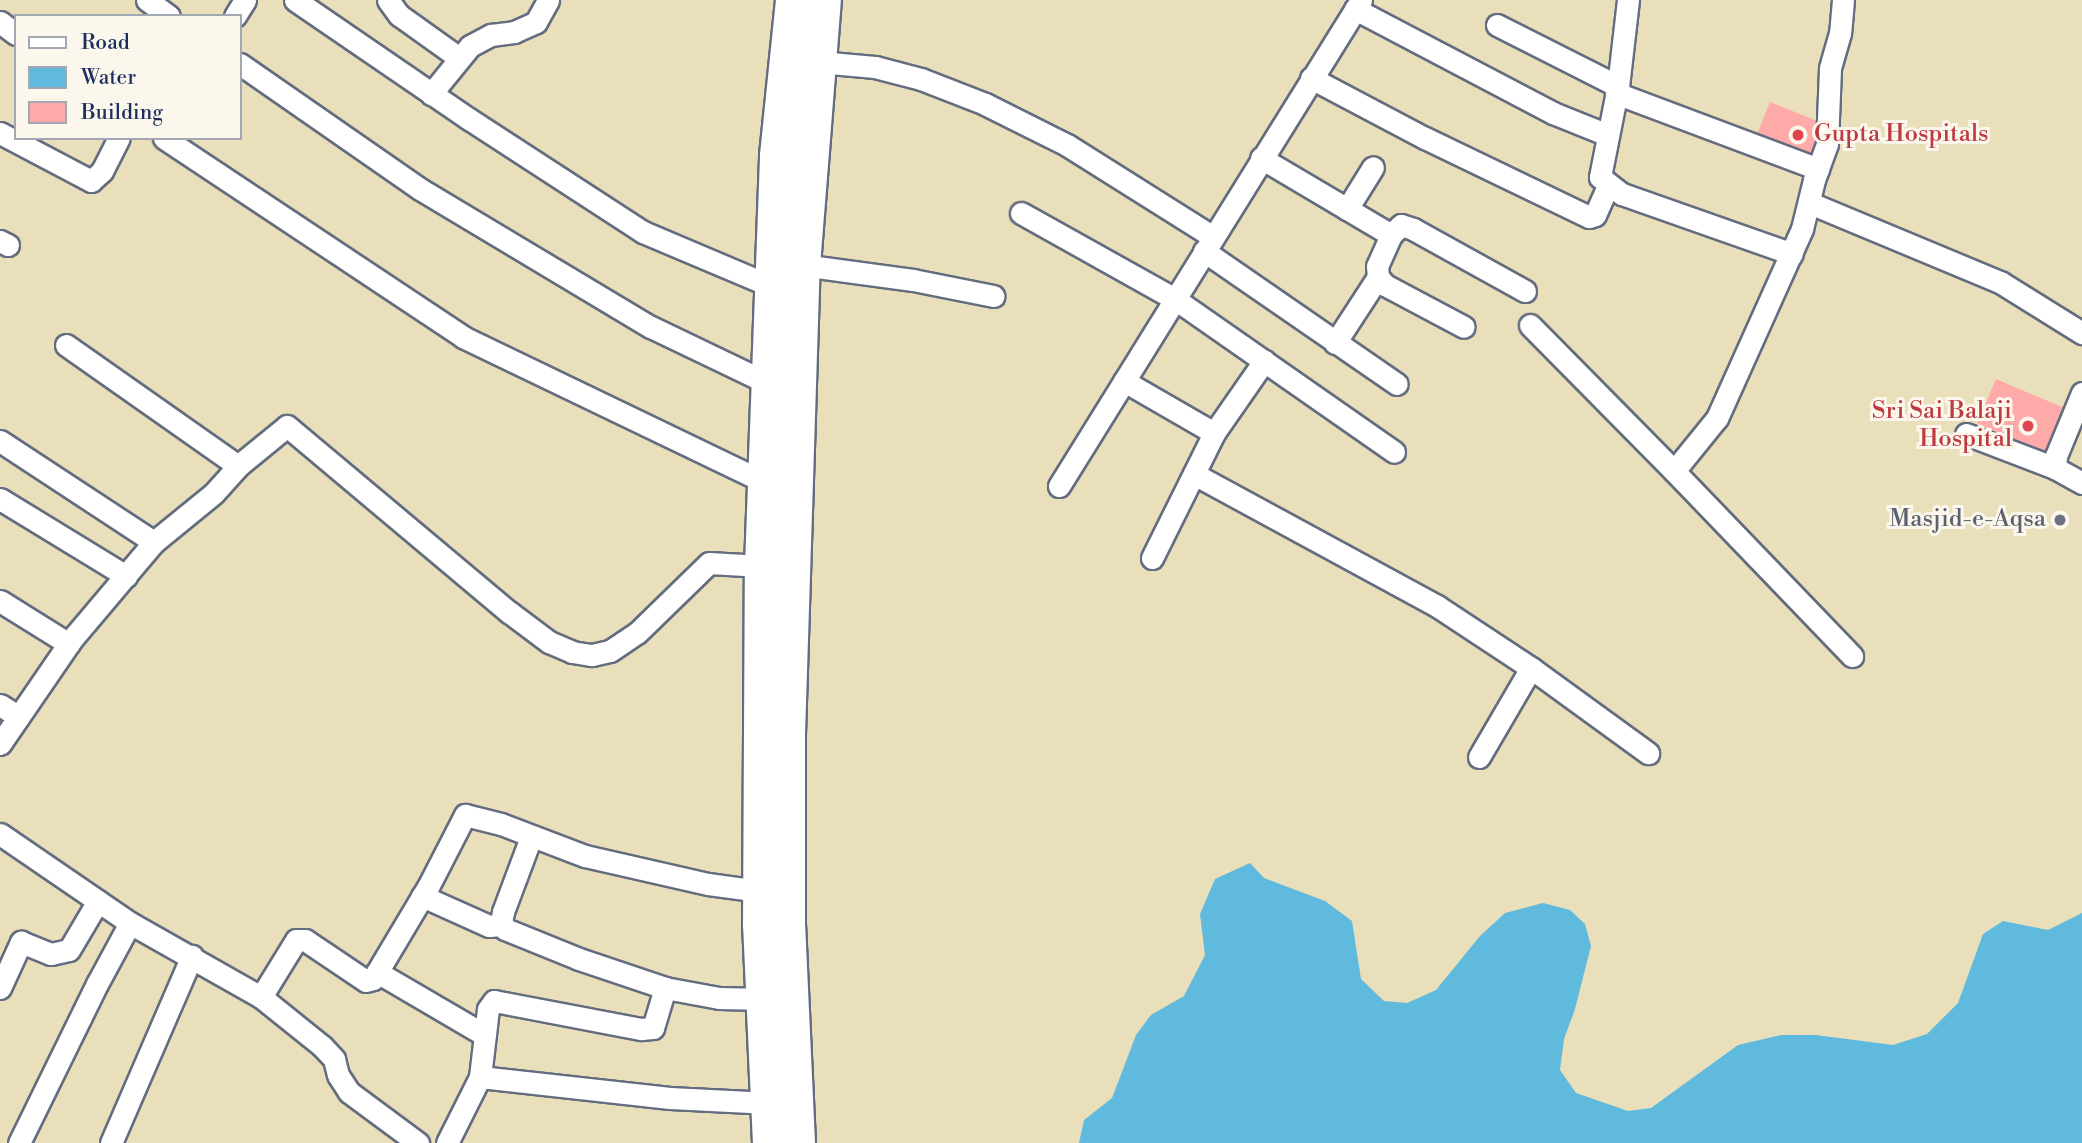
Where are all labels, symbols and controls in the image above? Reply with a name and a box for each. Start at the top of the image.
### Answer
legend [14,14,242,140]
text: Road [81,30,130,56]
text: Water [81,65,136,91]
text: Building [81,100,163,126]
place label: Gupta Hospitals [1814,121,1989,149]
marker: Gupta Hospitals [1788,125,1808,145]
place label: Sri Sai Balaji Hospital [1872,398,2012,454]
marker: Sri Sai Balaji Hospital [2018,416,2038,436]
place label: Masjid-e-Aqsa [1889,506,2046,534]
marker: Masjid-e-Aqsa [2052,512,2068,528]

